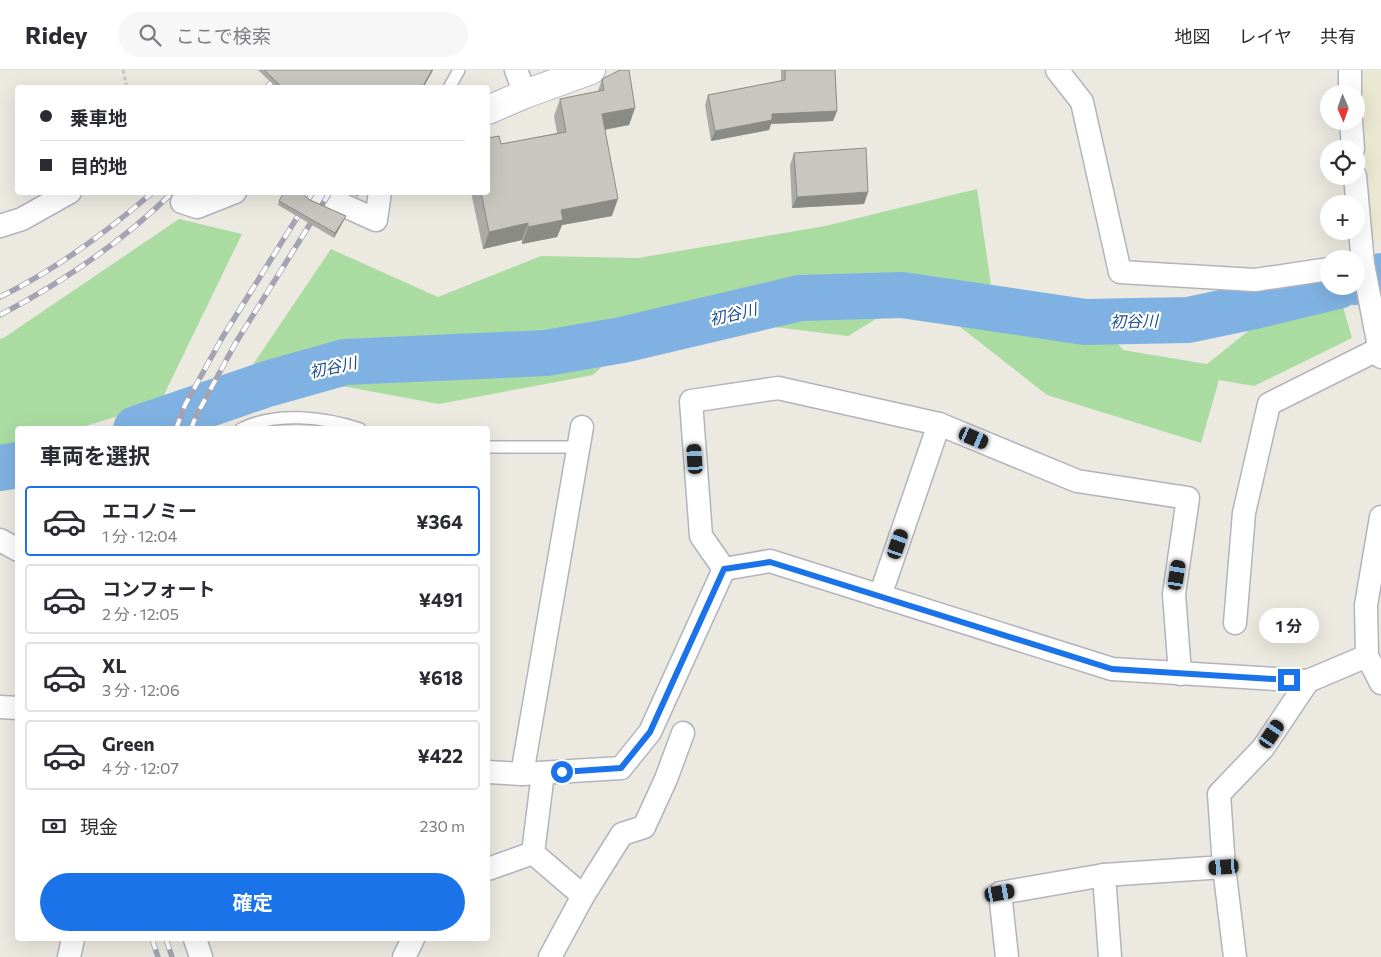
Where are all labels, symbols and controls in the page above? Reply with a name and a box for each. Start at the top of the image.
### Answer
search box [118,12,468,57]
text: Ridey [25,20,88,49]
icon: search [136,21,164,49]
text: ここで検索 [176,24,271,47]
text: 地図 [1175,25,1211,47]
text: レイヤ [1239,25,1292,47]
text: 共有 [1320,25,1356,47]
north arrow [1320,85,1365,130]
map controls [1320,85,1365,295]
text: 乗車地 [70,106,127,129]
button: locate [1320,140,1365,185]
text: 目的地 [70,154,127,177]
button: + [1320,195,1365,240]
button: − [1320,250,1365,295]
water label: 初谷川 [707,298,760,328]
water label: 初谷川 [1110,311,1160,330]
water label: 初谷川 [307,352,360,381]
car [957,425,990,451]
text: 車両を選択 [40,442,150,469]
car [686,444,703,474]
icon: car [42,499,87,544]
text: エコノミー [102,499,197,522]
text: ¥364 [416,510,463,533]
text: 1 分 · 12:04 [102,526,177,545]
car [886,527,909,561]
car [1167,559,1186,591]
icon: car [42,577,87,622]
text: コンフォート [102,577,215,600]
text: ¥491 [419,588,463,611]
text: 2 分 · 12:05 [102,604,179,623]
callout: 1 分 [1259,608,1319,642]
text: 1 分 [1276,616,1302,635]
text: XL [102,654,127,677]
icon: car [42,655,87,700]
text: ¥618 [419,666,463,689]
route end [1278,669,1300,691]
text: 3 分 · 12:06 [102,680,180,699]
car [1257,717,1286,751]
text: Green [102,732,154,755]
icon: car [42,733,87,778]
text: ¥422 [418,744,463,767]
text: 4 分 · 12:07 [102,758,179,777]
route start [551,761,573,783]
icon: cash [40,812,68,840]
text: 現金 [80,815,118,838]
text: 230 m [420,816,465,835]
car [1208,858,1239,876]
button: 確定 [40,873,465,931]
car [983,883,1016,903]

